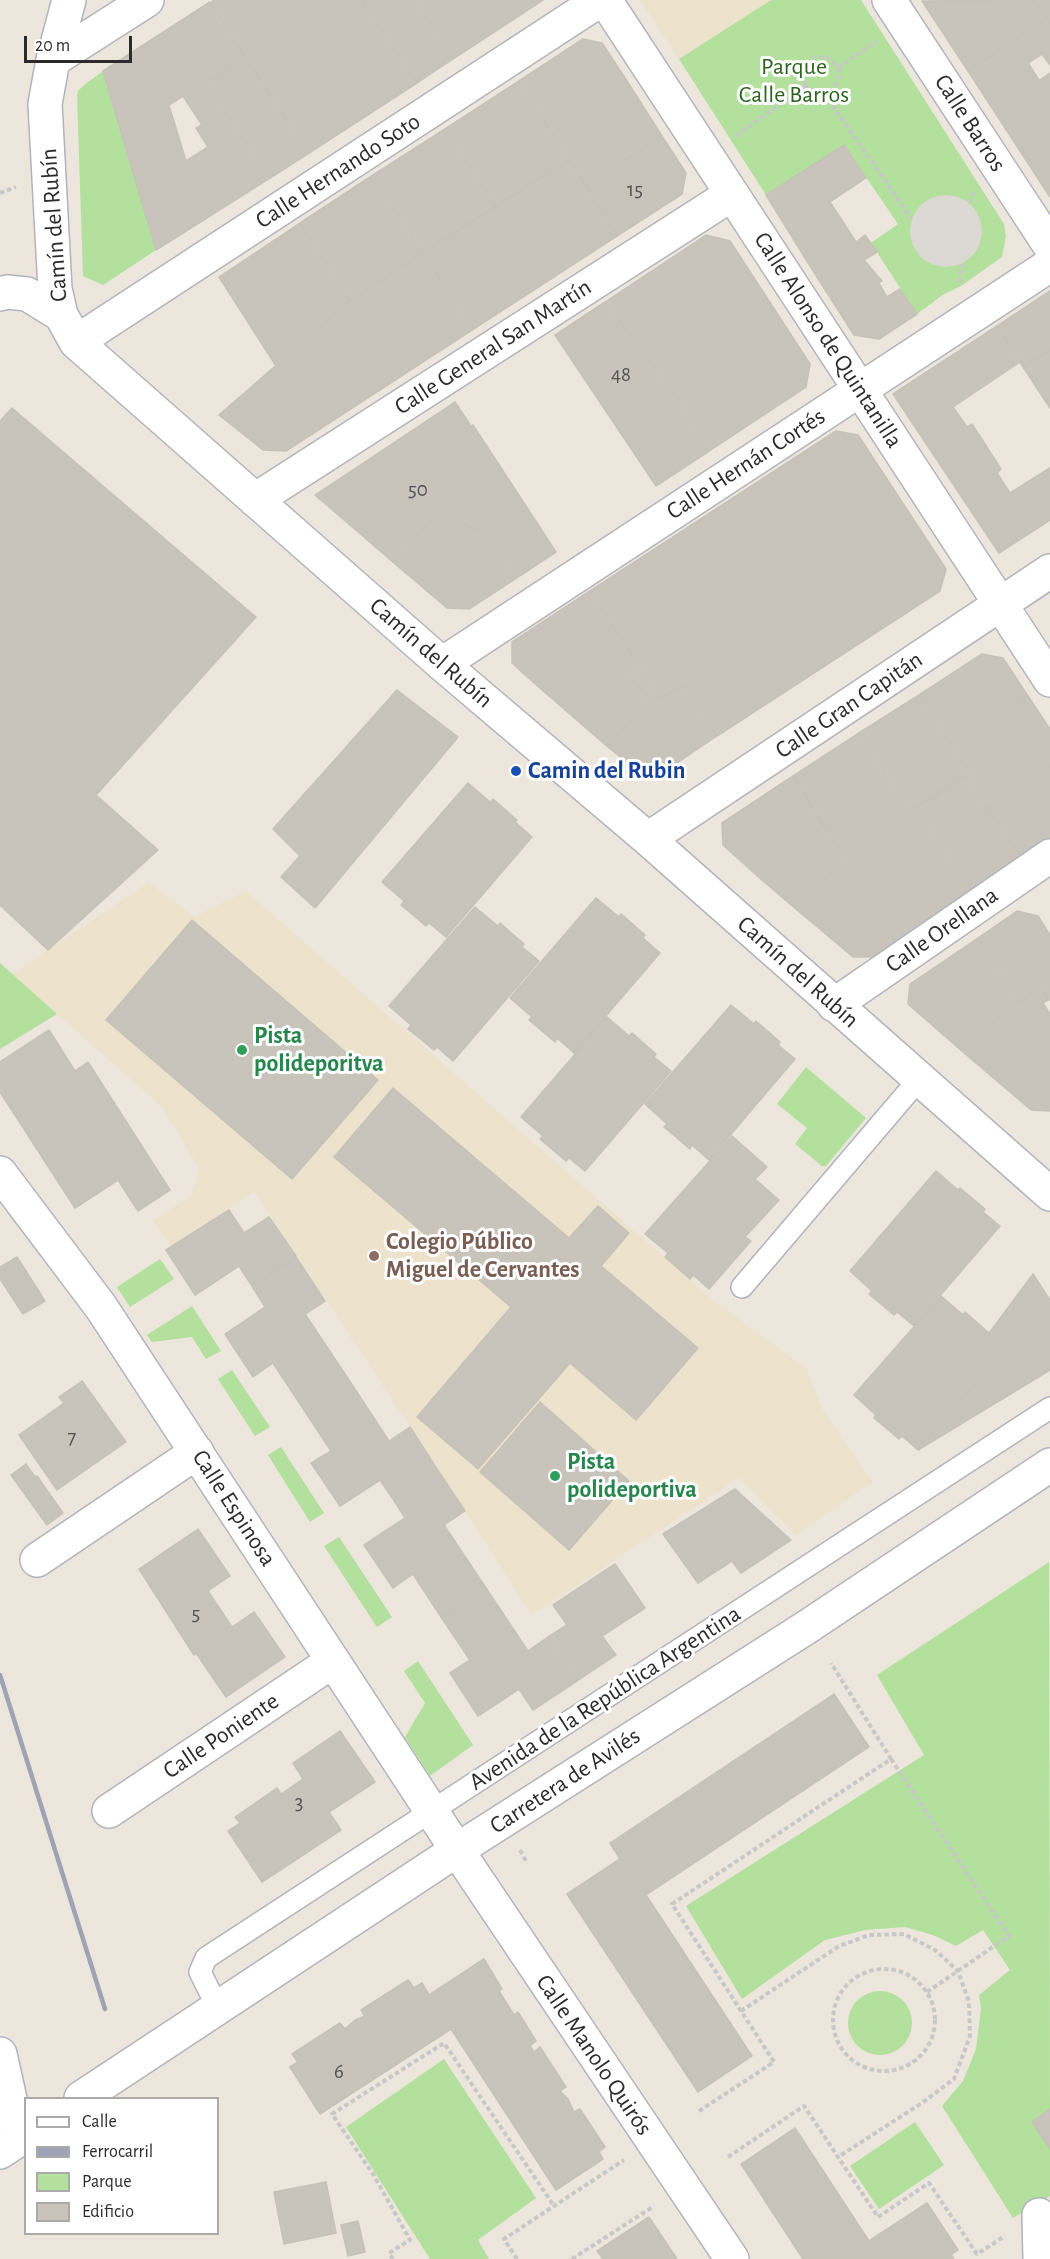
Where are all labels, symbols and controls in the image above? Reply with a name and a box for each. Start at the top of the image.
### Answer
scale bar [27,24,135,62]
text: 20 m [35,37,70,55]
park label: Parque Calle Barros [739,53,849,109]
street label: Calle Barros [928,69,1012,177]
street label: Calle Hernando Soto [250,107,426,235]
street label: Camín del Rubín [34,147,74,303]
house number: 15 [627,177,643,203]
street label: Calle Alonso de Quintanilla [747,227,909,453]
street label: Calle General San Martín [389,273,597,421]
house number: 48 [611,362,631,388]
street label: Calle Hernán Cortés [661,402,831,526]
house number: 50 [408,477,428,503]
street label: Camín del Rubín [364,592,498,714]
street label: Calle Gran Capitán [770,645,928,765]
place label: Camin del Rubin [528,757,685,785]
marker: Camin del Rubin [509,764,523,778]
street label: Calle Orellana [880,881,1004,979]
street label: Camín del Rubín [731,910,865,1034]
place label: Pista polideporitva [254,1022,384,1078]
marker: Pista polideporitva [235,1043,249,1057]
place label: Colegio Público Miguel de Cervantes [386,1228,579,1284]
marker: Colegio Público Miguel de Cervantes [367,1249,381,1263]
house number: 7 [68,1425,76,1451]
street label: Calle Espinosa [186,1444,282,1572]
place label: Pista polideportiva [567,1448,697,1504]
marker: Pista polideportiva [548,1469,562,1483]
street label: Avenida de la República Argentina [464,1599,746,1797]
house number: 5 [192,1601,200,1627]
street label: Calle Poniente [158,1687,284,1785]
street label: Carretera de Avilés [484,1722,646,1840]
house number: 3 [295,1790,303,1816]
street label: Calle Manolo Quirós [530,1969,658,2141]
house number: 6 [334,2059,344,2085]
legend [24,2097,219,2235]
text: Calle [82,2113,117,2131]
text: Ferrocarril [82,2143,153,2161]
text: Parque [82,2173,131,2191]
text: Edificio [82,2203,134,2221]

